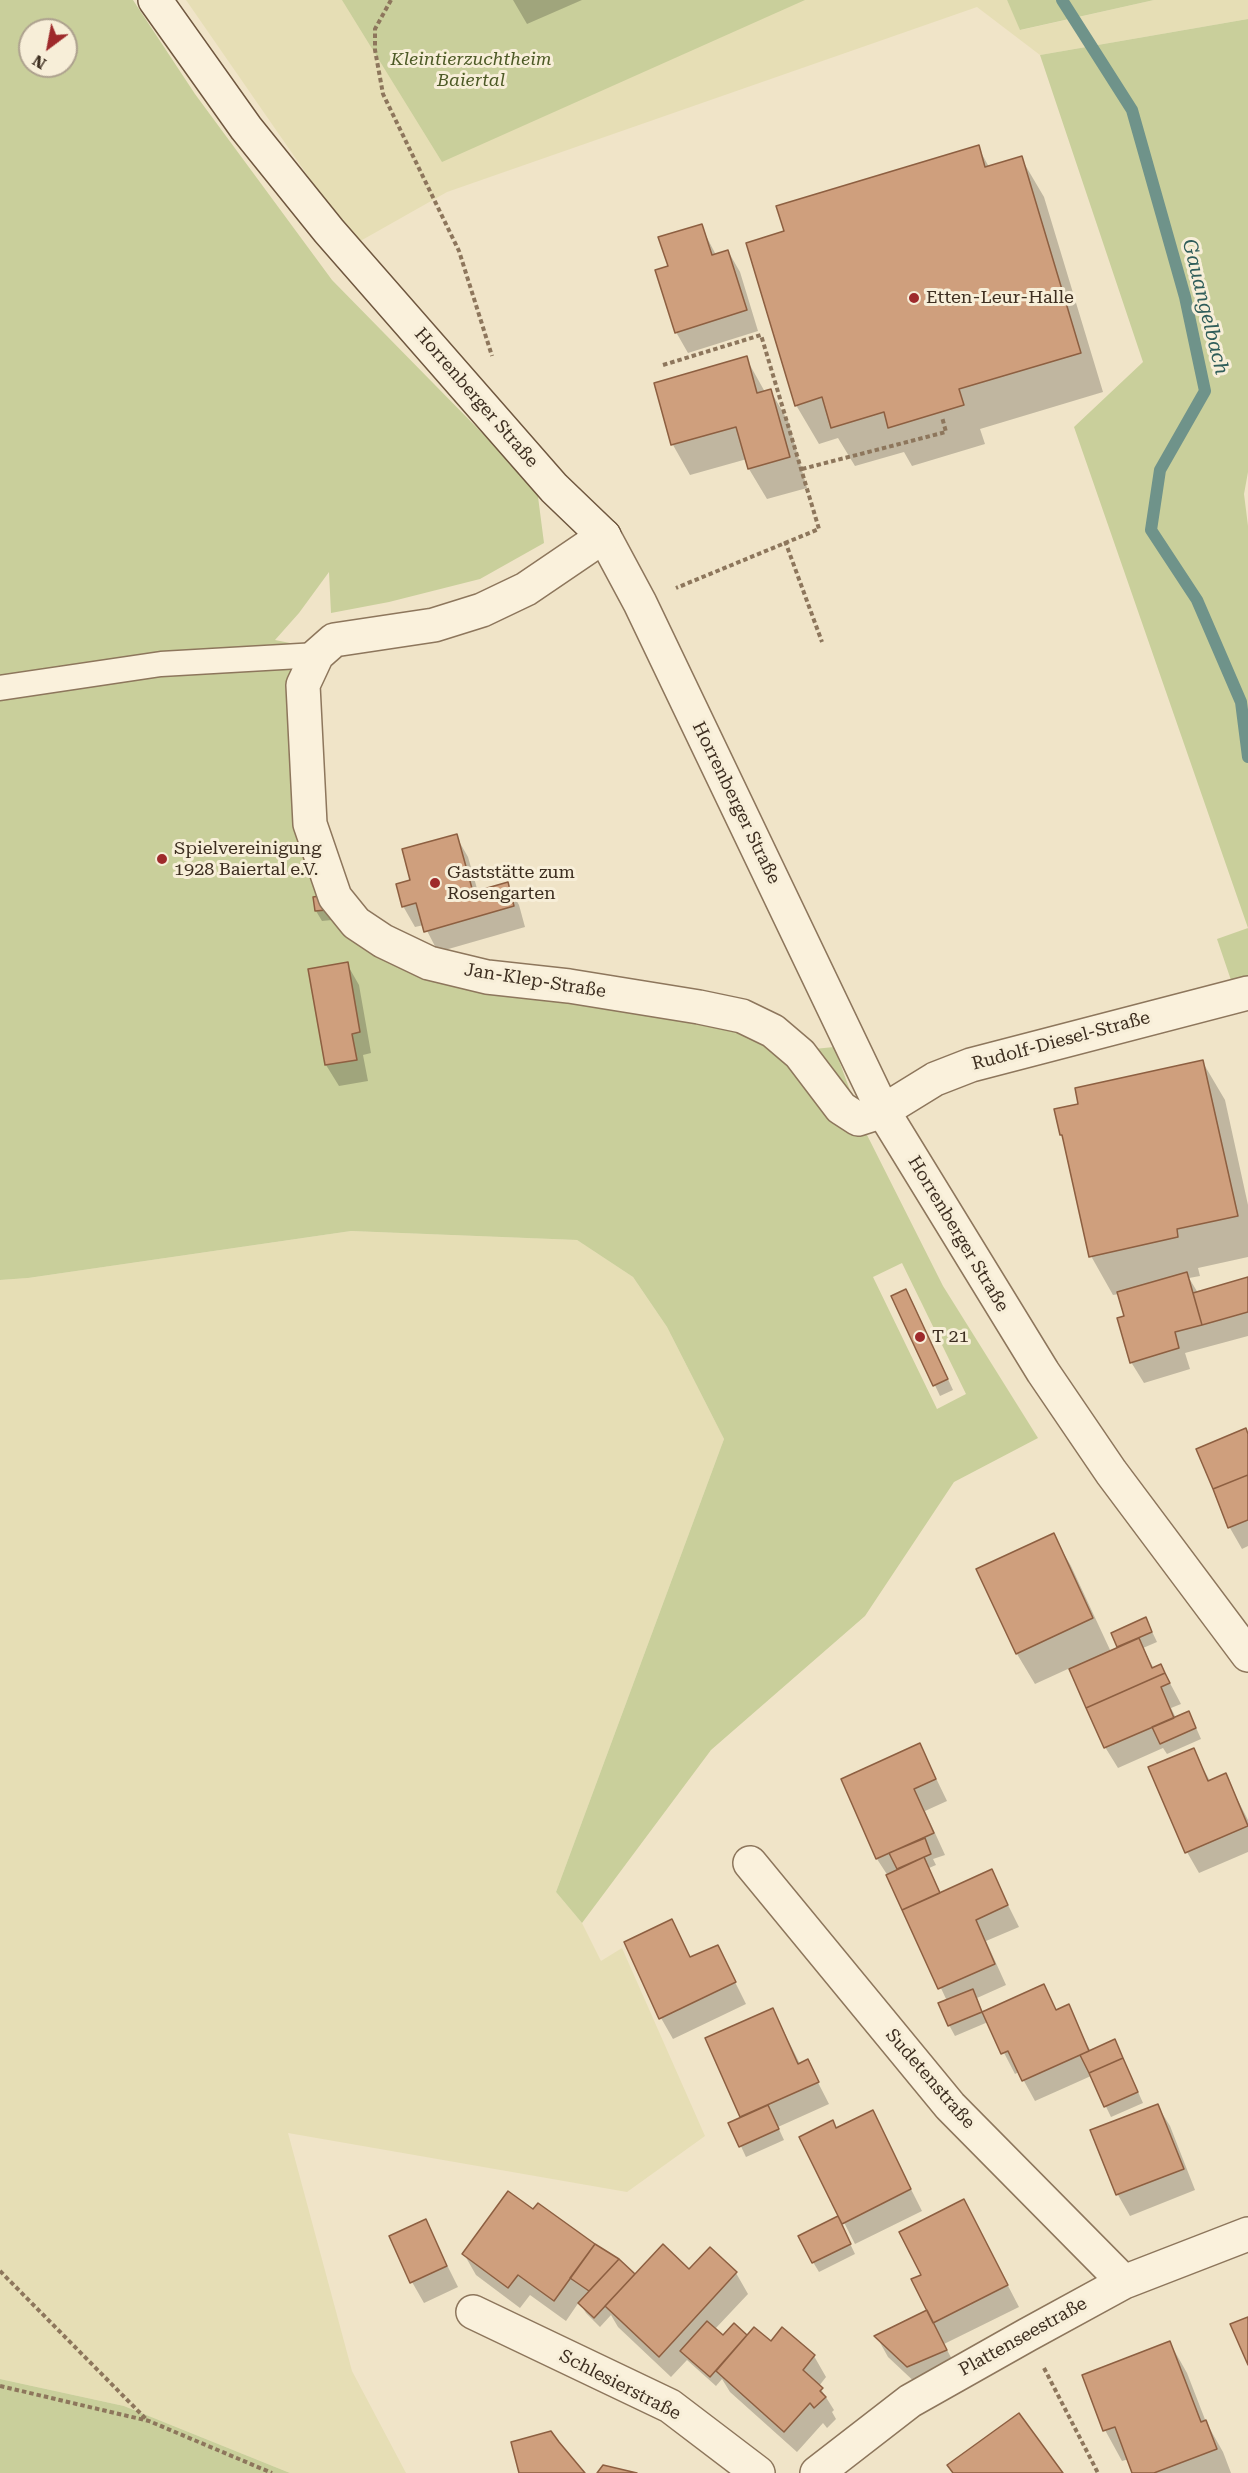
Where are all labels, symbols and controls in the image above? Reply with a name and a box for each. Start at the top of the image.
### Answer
north arrow [18,18,78,78]
park label: Kleintierzuchtheim Baiertal [390,49,552,92]
text: N [29,51,50,73]
water label: Gauangelbach [1177,237,1233,377]
place label: Etten-Leur-Halle [926,287,1074,309]
marker: Etten-Leur-Halle [907,291,921,305]
street label: Horrenberger Straße [410,324,542,472]
street label: Horrenberger Straße [687,718,785,888]
place label: Spielvereinigung 1928 Baiertal e.V. [174,838,321,880]
marker: Spielvereinigung 1928 Baiertal e.V. [155,852,169,866]
place label: Gaststätte zum Rosengarten [447,862,575,904]
marker: Gaststätte zum Rosengarten [428,876,442,890]
street label: Jan-Klep-Straße [463,959,607,1003]
street label: Rudolf-Diesel-Straße [970,1007,1152,1075]
street label: Horrenberger Straße [903,1152,1013,1316]
place label: T 21 [932,1326,969,1348]
marker: T 21 [913,1330,927,1344]
street label: Sudetenstraße [881,2025,979,2133]
street label: Plattenseestraße [955,2293,1091,2381]
street label: Schlesierstraße [556,2345,684,2425]

